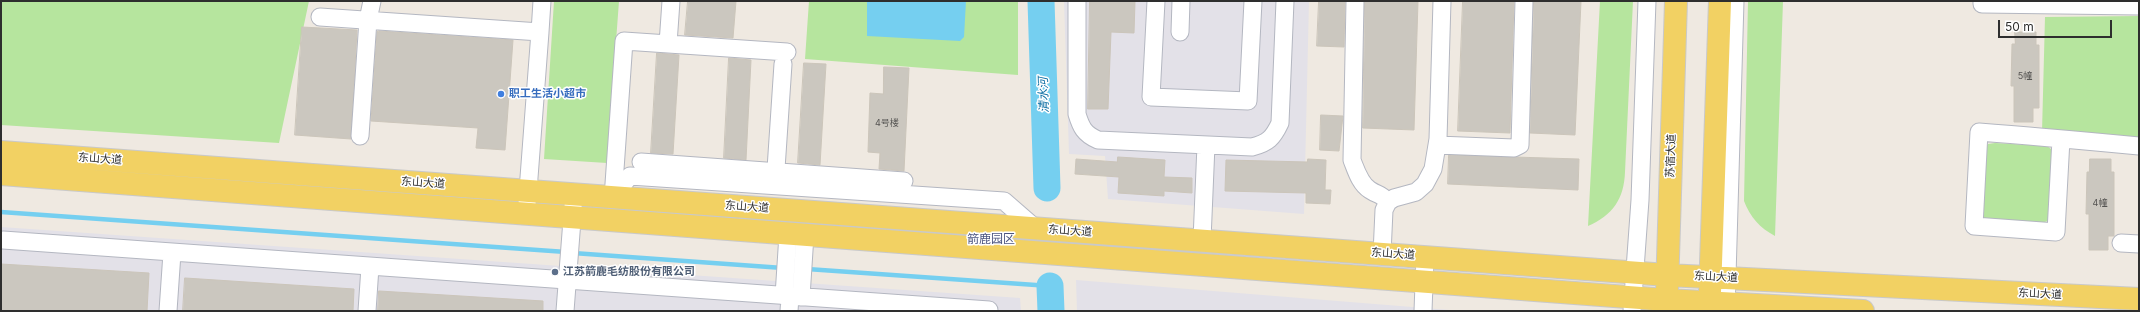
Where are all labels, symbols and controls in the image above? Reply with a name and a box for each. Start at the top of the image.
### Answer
scale bar [2000,12,2114,38]
text: 50 m [2005,19,2034,34]
house number: 5幢 [2018,71,2032,81]
water label: 清水河 [1036,77,1052,113]
place label: 职工生活小超市 [509,87,586,101]
marker: 职工生活小超市 [496,89,506,99]
house number: 4号楼 [875,118,899,128]
street label: 苏宿大道 [1664,134,1678,178]
street label: 东山大道 [78,151,122,167]
street label: 东山大道 [401,175,445,191]
house number: 4幢 [2093,198,2107,208]
street label: 东山大道 [725,199,769,215]
street label: 东山大道 [1048,223,1092,239]
district label: 箭鹿园区 [967,232,1015,246]
street label: 东山大道 [1371,246,1415,262]
place label: 江苏箭鹿毛纺股份有限公司 [563,265,695,279]
marker: 江苏箭鹿毛纺股份有限公司 [550,267,560,277]
street label: 东山大道 [1694,269,1738,285]
street label: 东山大道 [2018,286,2062,302]

